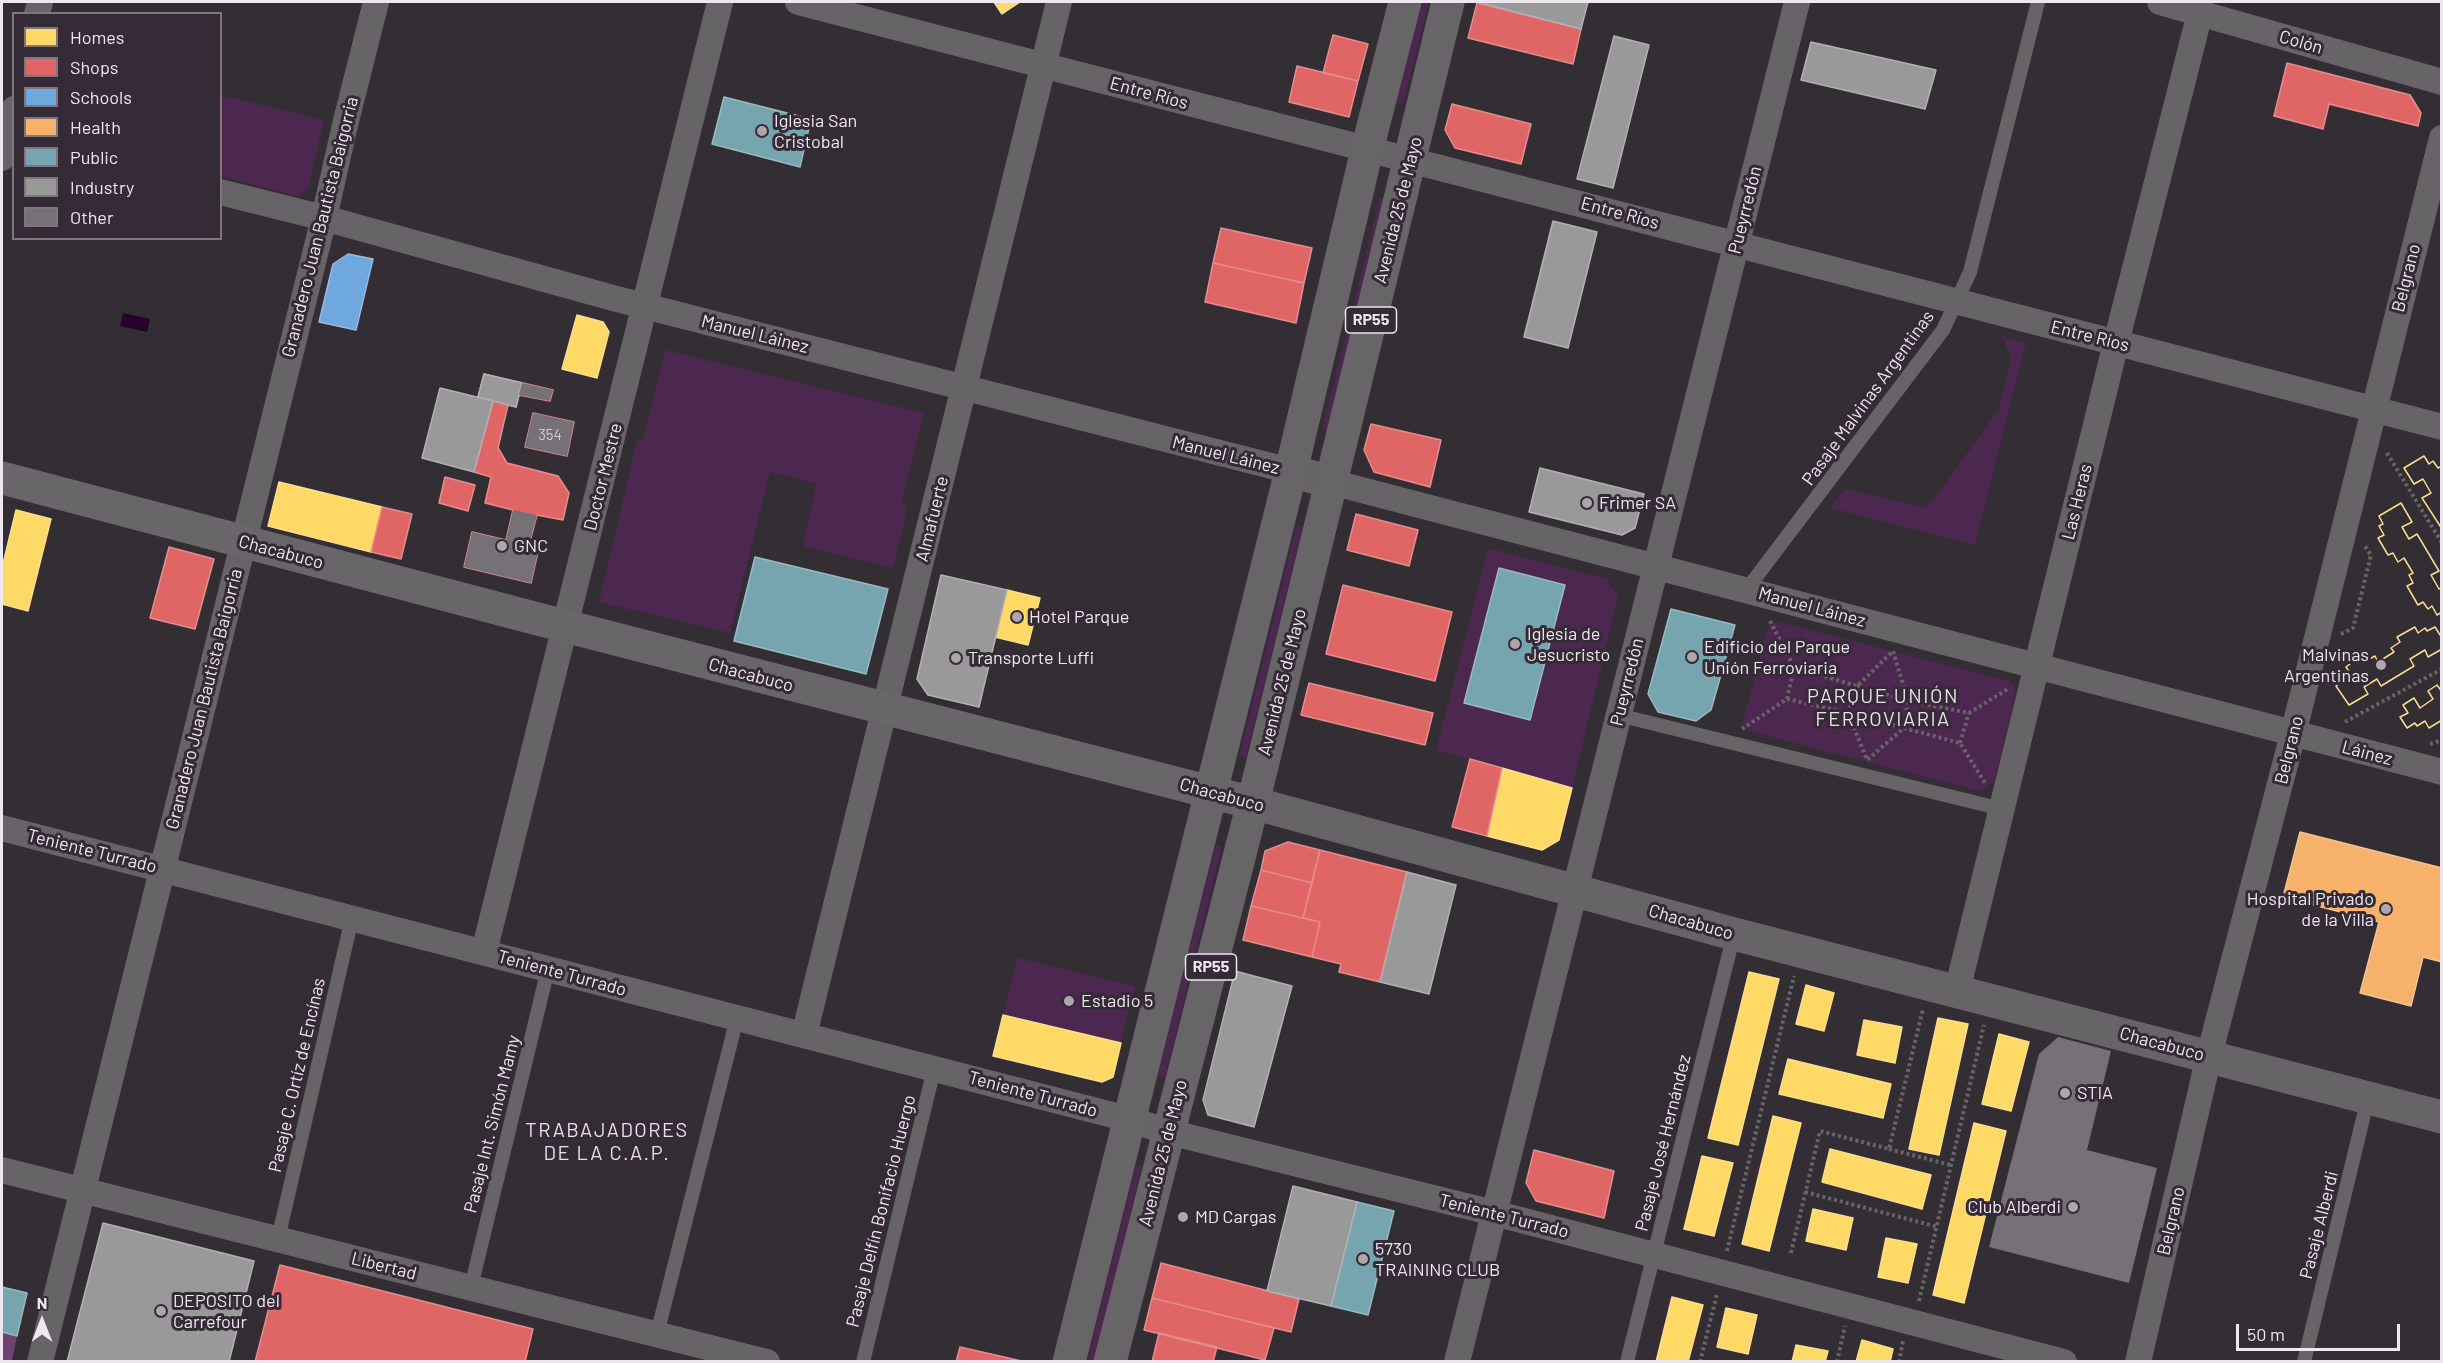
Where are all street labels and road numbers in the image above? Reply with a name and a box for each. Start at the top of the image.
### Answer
street label: Colón [2277,26,2325,58]
street label: Entre Ríos [1108,72,1190,114]
street label: Granadero Juan Bautista Baigorria [277,94,363,360]
street label: Avenida 25 de Mayo [1369,134,1427,286]
street label: Pueyrredón [1724,164,1766,256]
street label: Entre Ríos [1579,192,1661,234]
street label: Belgrano [2387,242,2425,314]
street label: Pasaje Malvinas Argentinas [1797,306,1939,490]
road number: RP55 [1346,307,1396,333]
street label: Manuel Láinez [699,310,811,358]
street label: Entre Ríos [2049,316,2131,356]
street label: Doctor Mestre [579,421,627,533]
street label: Manuel Láinez [1170,431,1282,479]
street label: Las Heras [2057,462,2097,542]
street label: Almafuerte [911,474,953,564]
street label: Chacabuco [236,530,326,574]
street label: Granadero Juan Bautista Baigorria [161,566,247,832]
street label: Manuel Láinez [1756,582,1868,632]
street label: Avenida 25 de Mayo [1253,606,1311,758]
street label: Pueyrredón [1606,636,1648,728]
street label: Chacabuco [706,653,796,697]
street label: Belgrano [2270,714,2308,786]
street label: Láinez [2339,736,2395,770]
street label: Chacabuco [1177,773,1267,817]
street label: Teniente Turrado [25,824,159,878]
street label: Chacabuco [1646,900,1736,944]
street label: Teniente Turrado [495,945,629,1001]
road number: RP55 [1186,954,1236,980]
street label: Pasaje C. Ortíz de Encínas [264,976,330,1174]
street label: Chacabuco [2117,1022,2207,1066]
street label: Pasaje Int. Simón Mamy [459,1033,525,1215]
street label: Pasaje José Hernández [1631,1053,1695,1233]
street label: Teniente Turrado [966,1066,1100,1122]
street label: Avenida 25 de Mayo [1134,1077,1192,1229]
street label: Pasaje Delfín Bonifacio Huergo [842,1093,920,1329]
street label: Pasaje Alberdi [2295,1169,2343,1281]
street label: Belgrano [2153,1185,2189,1257]
street label: Teniente Turrado [1437,1189,1571,1243]
street label: Libertad [349,1247,419,1285]

